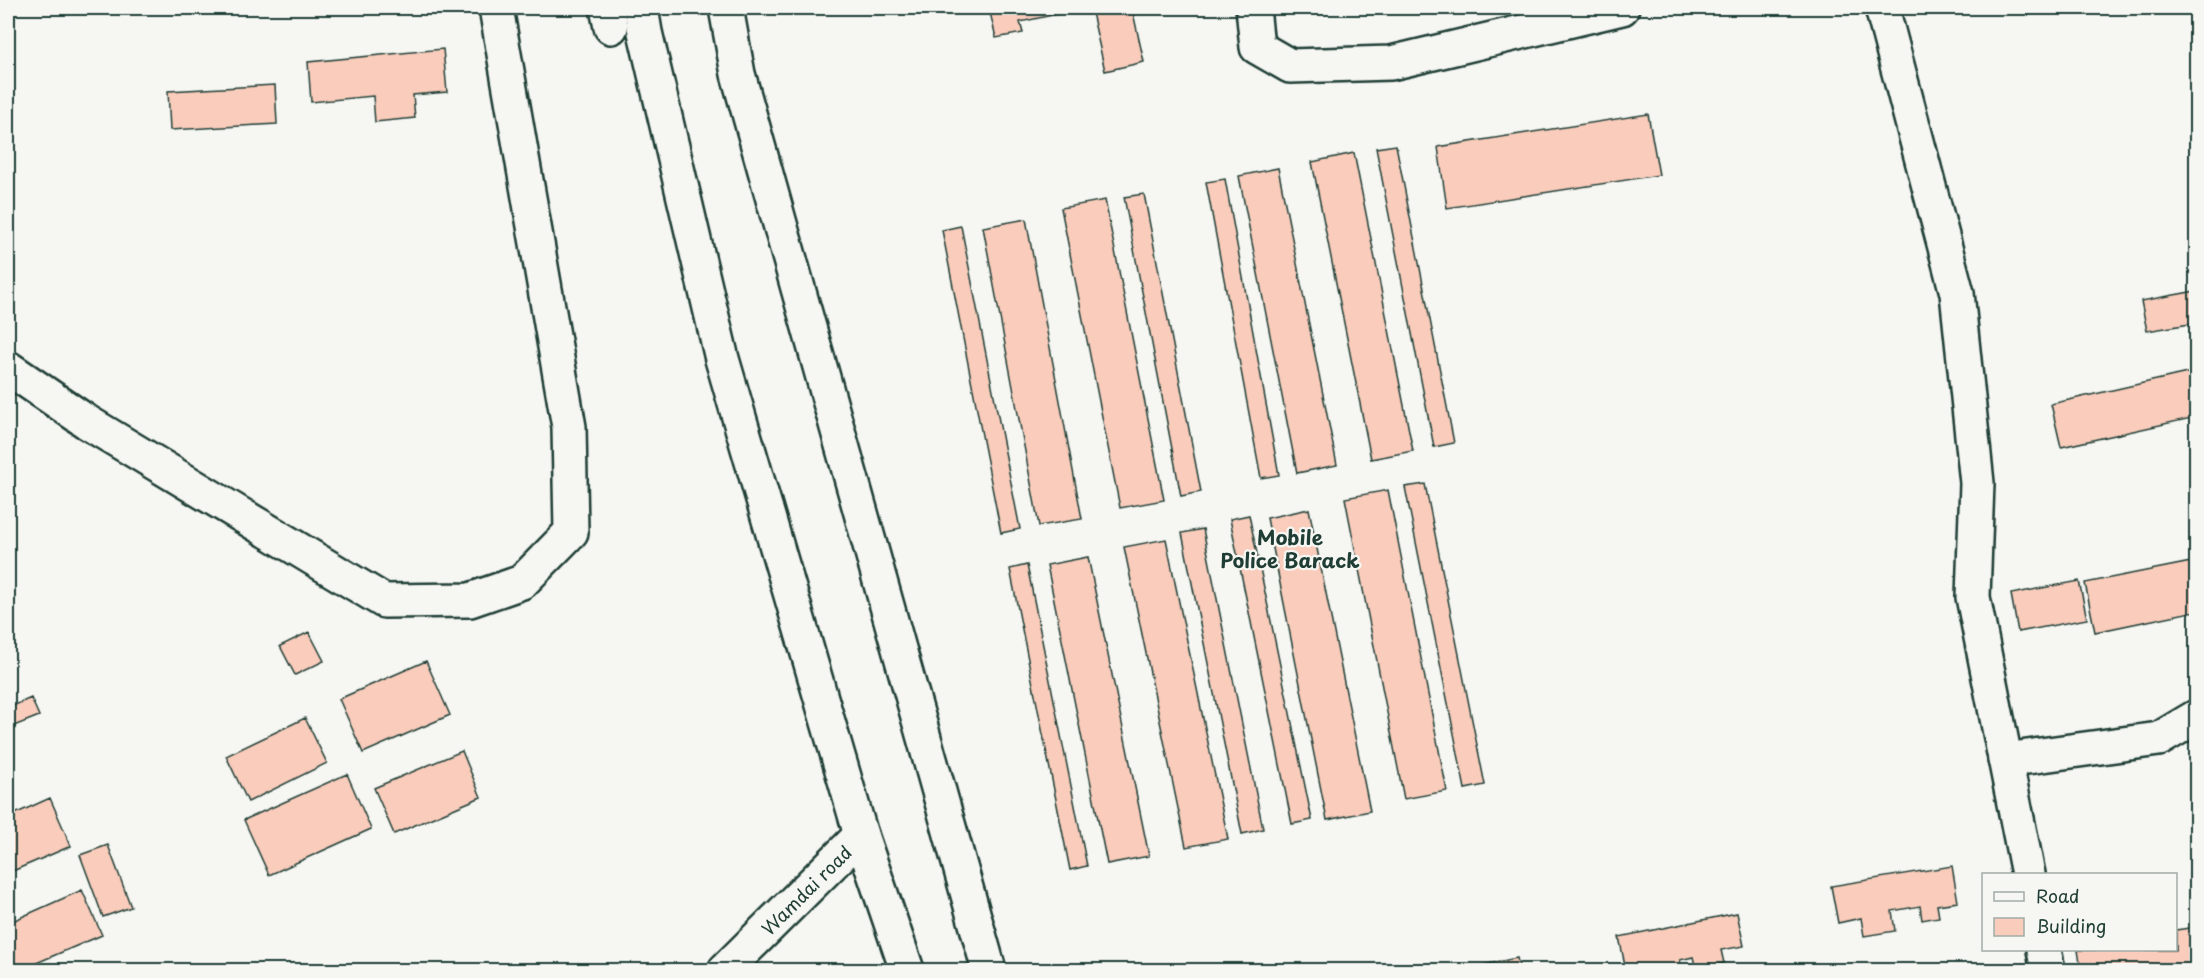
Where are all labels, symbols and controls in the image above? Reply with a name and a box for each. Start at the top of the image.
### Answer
district label: Mobile Police Barack [1220,522,1360,575]
street label: Wamdai road [755,839,857,941]
legend [1982,873,2177,951]
text: Road [2036,882,2080,909]
text: Building [2036,912,2106,939]

